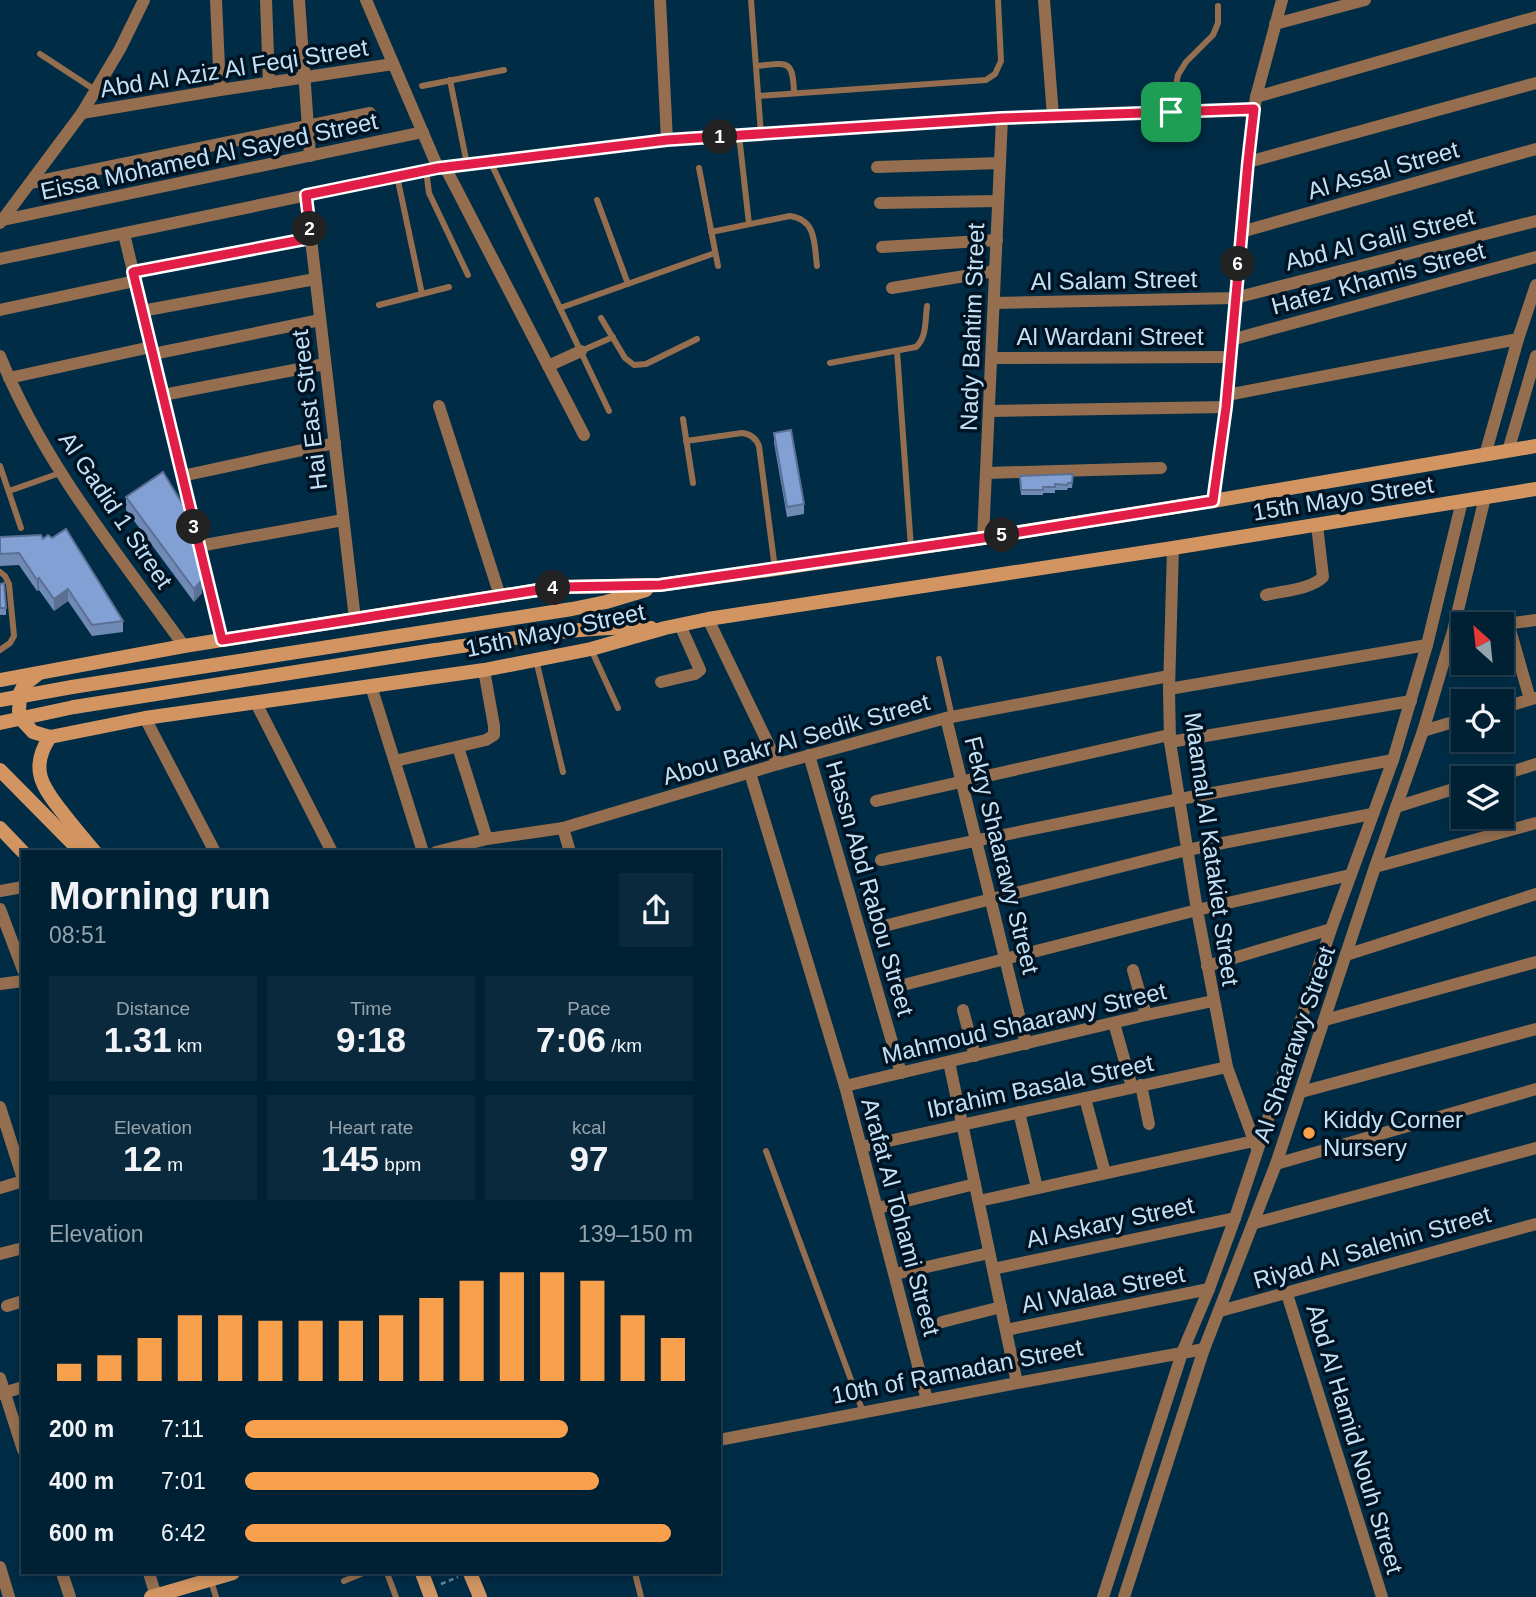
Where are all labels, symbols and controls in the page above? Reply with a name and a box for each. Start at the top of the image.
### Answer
street label: Abd Al Aziz Al Feqi Street [98,33,370,103]
pin [1141,82,1201,142]
icon: arrive [1152,93,1190,131]
street label: Eissa Mohamed Al Sayed Street [38,107,380,205]
pin: 1 [702,120,738,154]
text: 1 [714,126,725,147]
street label: Al Assal Street [1304,135,1462,204]
street label: Abd Al Galil Street [1282,202,1478,276]
pin: 2 [292,212,328,246]
text: 2 [304,218,315,239]
street label: Nady Bahtim Street [955,222,989,431]
street label: Hafez Khamis Street [1268,236,1488,320]
pin: 6 [1220,246,1256,282]
text: 6 [1232,253,1243,274]
street label: Al Salam Street [1030,265,1198,295]
street label: Al Wardani Street [1016,323,1204,350]
street label: Hai East Street [286,328,332,492]
street label: Al Gadid 1 Street [54,427,178,594]
street label: 15th Mayo Street [1251,470,1436,526]
pin: 3 [176,510,212,544]
text: 3 [188,516,199,537]
pin: 5 [984,518,1020,552]
text: 5 [996,524,1007,545]
pin: 4 [536,570,570,606]
text: 4 [547,577,558,598]
street label: 15th Mayo Street [463,598,648,662]
north arrow [1451,612,1514,676]
map controls [1451,612,1514,829]
street label: Abou Bakr Al Sedik Street [660,688,933,790]
button: locate [1451,689,1514,752]
street label: Maamal Al Katakiet Street [1179,710,1245,988]
street label: Fekry Shaarawy Street [959,733,1045,977]
street label: Hassn Abd Rabou Street [821,757,919,1019]
button: layers [1451,766,1514,829]
button: share [619,873,693,947]
text: Morning run [49,875,271,917]
text: 08:51 [49,922,107,948]
street label: Al Shaarawy Street [1248,942,1340,1146]
street label: Mahmoud Shaarawy Street [879,977,1169,1069]
text: Distance [116,998,190,1019]
text: Time [350,998,392,1019]
text: Pace [567,998,611,1019]
text: 1.31 [104,1020,172,1059]
text: 9:18 [336,1020,406,1059]
text: 7:06 [536,1020,606,1059]
text: km [172,1035,202,1056]
text: /km [606,1035,642,1056]
street label: Ibrahim Basala Street [924,1049,1156,1123]
street label: Arafat Al Tohami Street [856,1095,946,1339]
place label: Kiddy Corner Nursery [1323,1106,1463,1161]
text: Elevation [114,1117,192,1138]
text: Heart rate [329,1117,413,1138]
text: kcal [572,1117,606,1138]
marker: Kiddy Corner Nursery [1301,1125,1317,1141]
text: 12 [123,1139,162,1178]
text: 145 [321,1139,379,1178]
text: 97 [570,1139,608,1178]
text: m [162,1154,183,1175]
text: bpm [379,1154,421,1175]
street label: Al Askary Street [1024,1191,1197,1253]
street label: Riyad Al Salehin Street [1250,1200,1494,1294]
text: Elevation [49,1221,144,1247]
text: 139–150 m [578,1221,693,1247]
street label: Al Walaa Street [1019,1260,1187,1318]
street label: Abd Al Hamid Nouh Street [1301,1301,1409,1577]
street label: 10th of Ramadan Street [829,1333,1085,1409]
text: 200 m [49,1416,114,1442]
text: 7:11 [161,1416,204,1442]
text: 400 m [49,1468,114,1494]
text: 7:01 [161,1468,206,1494]
text: 600 m [49,1520,114,1546]
text: 6:42 [161,1520,206,1546]

